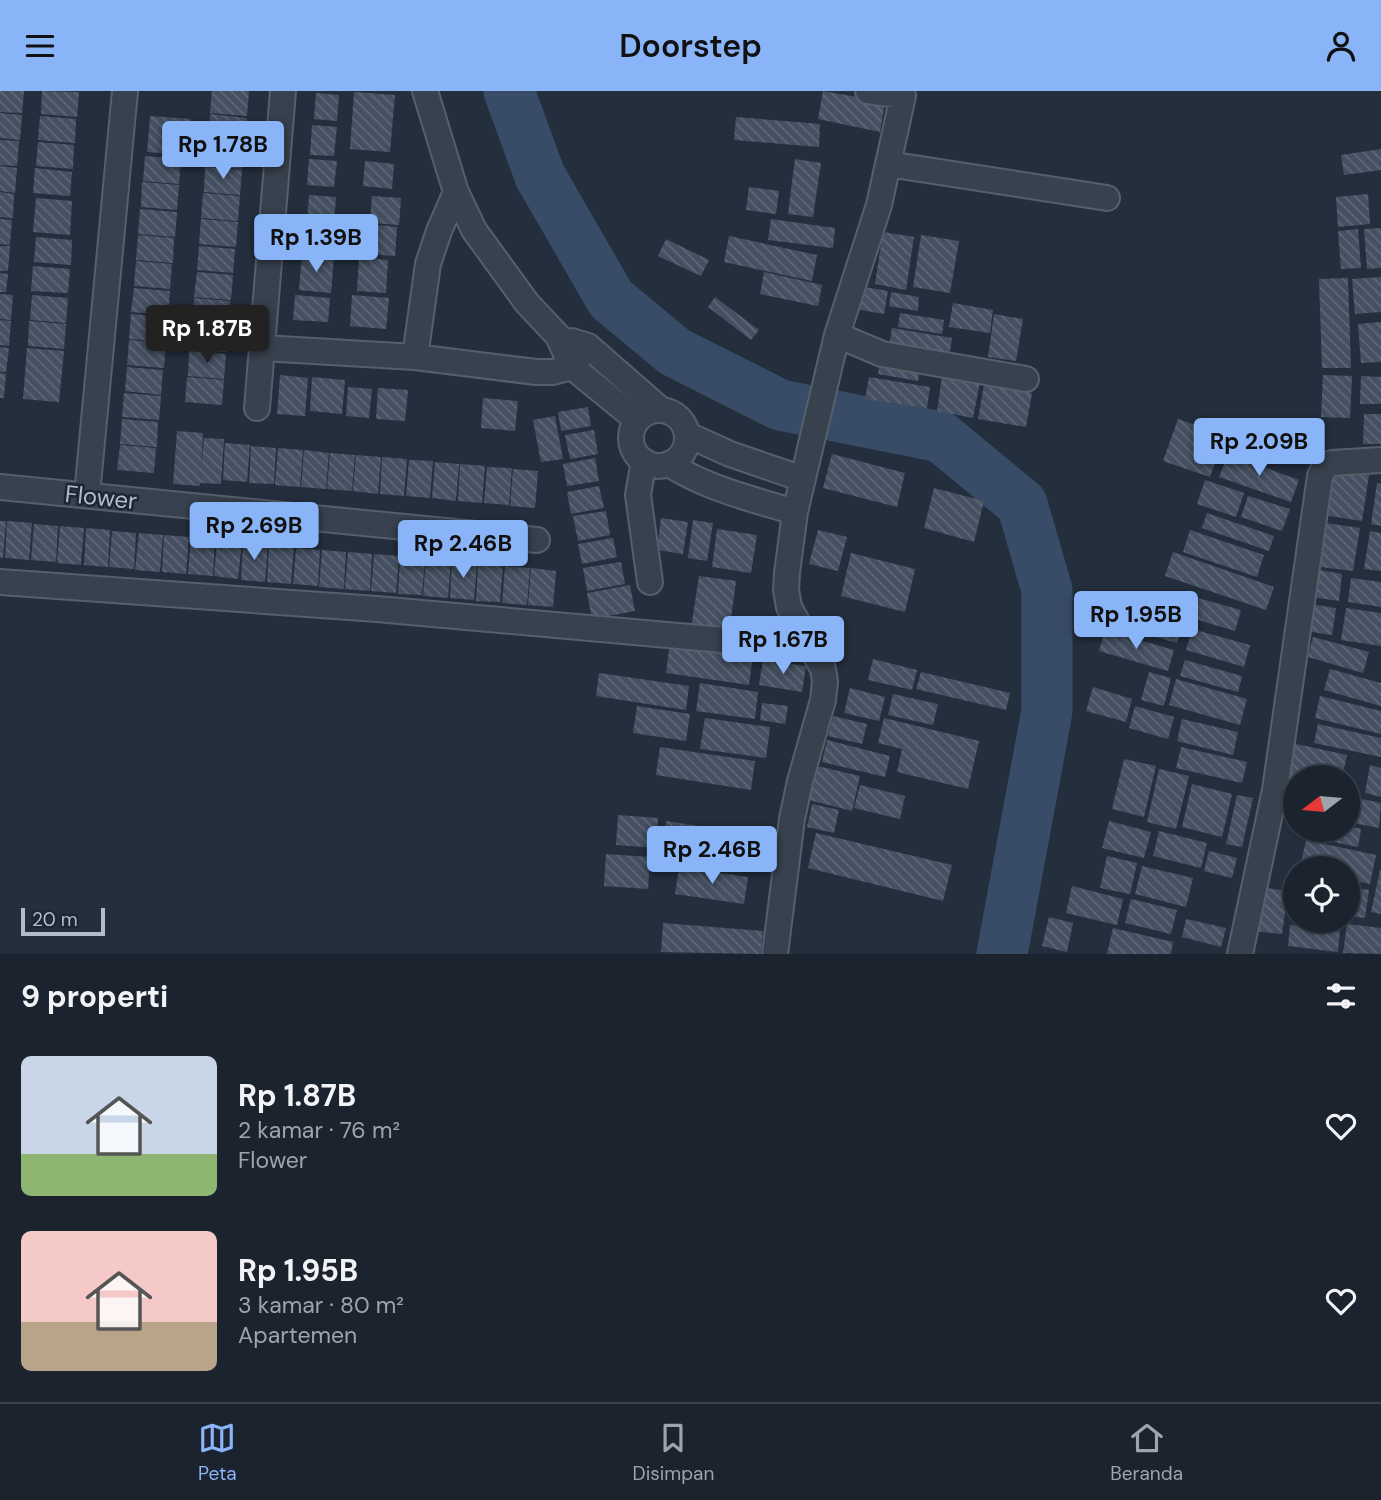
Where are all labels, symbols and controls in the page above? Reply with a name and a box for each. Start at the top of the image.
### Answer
text: Doorstep [619,25,762,67]
icon: menu [21,27,59,65]
icon: person [1322,27,1360,65]
pin: Rp 1.78B [151,122,295,181]
text: Rp 1.78B [178,129,268,159]
pin: Rp 1.39B [244,215,388,274]
text: Rp 1.39B [270,222,362,252]
pin: Rp 1.87B [135,306,279,365]
text: Rp 1.87B [162,313,252,343]
pin: Rp 2.09B [1187,419,1331,478]
text: Rp 2.09B [1210,426,1308,456]
street label: Flower [63,478,139,516]
pin: Rp 2.69B [182,503,326,562]
text: Rp 2.69B [206,510,302,540]
pin: Rp 2.46B [391,521,535,580]
text: Rp 2.46B [414,528,512,558]
pin: Rp 1.95B [1064,591,1208,651]
text: Rp 1.95B [1090,599,1182,629]
pin: Rp 1.67B [711,617,855,676]
text: Rp 1.67B [738,624,828,654]
north arrow [1283,765,1360,842]
map controls [1283,765,1360,933]
pin: Rp 2.46B [640,827,784,886]
text: Rp 2.46B [663,834,761,864]
button: locate [1283,856,1360,933]
scale bar [21,905,105,937]
text: 20 m [32,907,78,932]
text: 9 properti [21,977,168,1016]
icon: filters [1322,977,1360,1015]
text: Rp 1.87B [238,1076,356,1115]
icon: home [77,1084,161,1168]
icon: heart [1322,1107,1360,1145]
text: 2 kamar · 76 m² [238,1115,400,1145]
text: Flower [238,1145,307,1175]
text: Rp 1.95B [238,1251,358,1290]
icon: home [77,1259,161,1343]
icon: heart [1322,1282,1360,1320]
text: 3 kamar · 80 m² [238,1290,404,1320]
text: Apartemen [238,1320,357,1350]
tab: Peta [198,1419,237,1486]
tab: Disimpan [633,1419,714,1486]
tab: Beranda [1110,1419,1183,1486]

